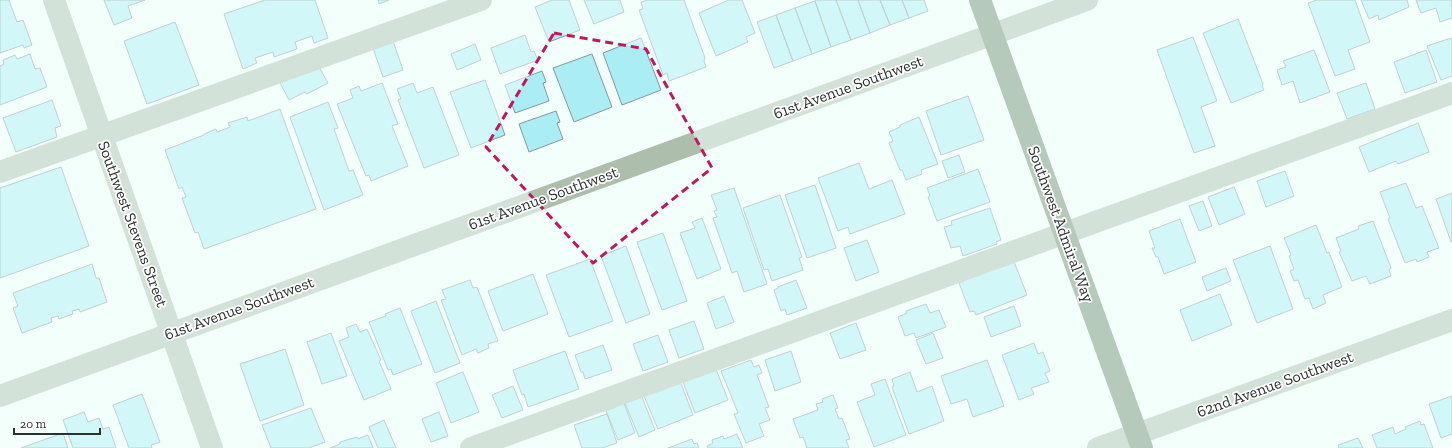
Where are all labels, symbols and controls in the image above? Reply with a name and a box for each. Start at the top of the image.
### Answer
street label: 61st Avenue Southwest [771,51,926,123]
street label: Southwest Stevens Street [94,138,172,310]
street label: Southwest Admiral Way [1024,143,1098,305]
street label: 61st Avenue Southwest [466,162,621,234]
street label: 61st Avenue Southwest [162,272,317,344]
street label: 62nd Avenue Southwest [1194,347,1356,421]
scale bar [14,410,100,436]
text: 20 m [20,417,47,431]

